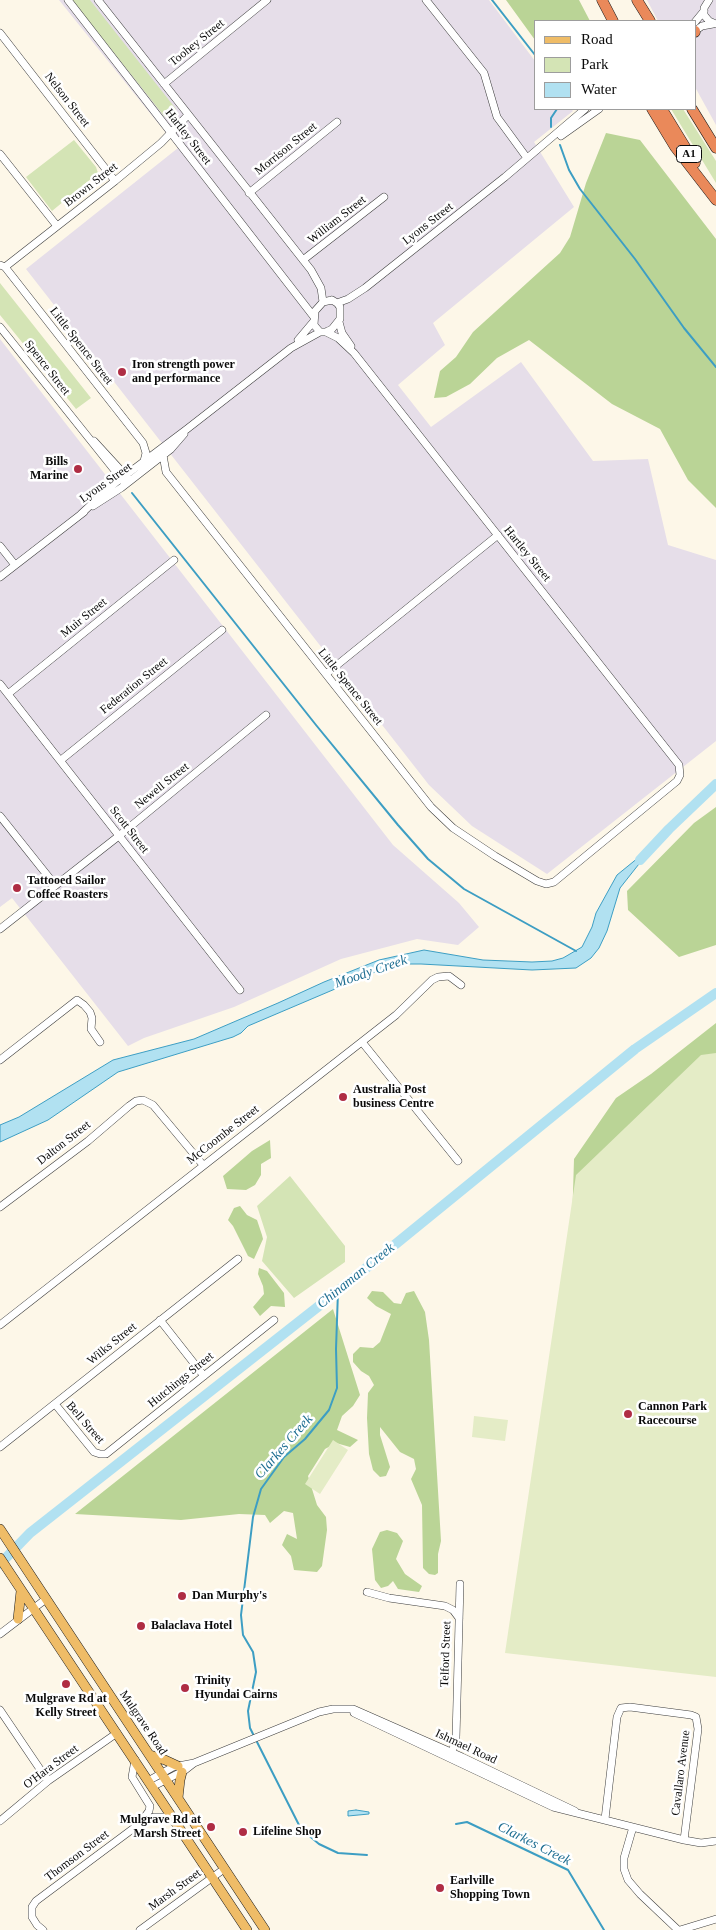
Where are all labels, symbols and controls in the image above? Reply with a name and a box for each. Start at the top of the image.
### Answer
street label: Toohey Street [167,16,227,70]
legend [534,20,696,110]
text: Road [581,31,613,47]
text: Park [581,56,609,72]
street label: Nelson Street [41,70,93,130]
text: Water [581,81,616,97]
street label: Hartley Street [162,106,214,168]
street label: Morrison Street [252,120,320,178]
road number: A1 [676,146,702,162]
street label: Brown Street [61,160,121,210]
street label: William Street [305,193,369,247]
street label: Lyons Street [400,200,456,248]
street label: Little Spence Street [46,304,116,388]
street label: Spence Street [21,338,73,398]
place label: Iron strength power and performance [132,358,235,386]
marker: Iron strength power and performance [116,366,128,378]
place label: Bills Marine [30,455,68,483]
street label: Lyons Street [77,460,135,506]
marker: Bills Marine [72,463,84,475]
street label: Hartley Street [500,523,554,585]
street label: Muir Street [58,595,110,641]
street label: Little Spence Street [315,646,385,728]
street label: Federation Street [97,655,171,717]
street label: Newell Street [132,760,192,812]
street label: Scott Street [106,804,152,856]
place label: Tattooed Sailor Coffee Roasters [27,874,108,902]
marker: Tattooed Sailor Coffee Roasters [11,882,23,894]
water label: Moody Creek [333,952,409,992]
place label: Australia Post business Centre [353,1083,434,1111]
marker: Australia Post business Centre [337,1091,349,1103]
street label: McCoombe Street [184,1102,262,1168]
street label: Dalton Street [34,1118,94,1168]
water label: Chinaman Creek [314,1240,398,1312]
street label: Wilks Street [84,1320,140,1368]
street label: Hutchings Street [145,1349,217,1411]
street label: Bell Street [63,1399,107,1447]
place label: Cannon Park Racecourse [638,1400,707,1428]
marker: Cannon Park Racecourse [622,1408,634,1420]
water label: Clarkes Creek [251,1411,317,1483]
place label: Dan Murphy's [192,1589,267,1603]
marker: Dan Murphy's [176,1590,188,1602]
place label: Balaclava Hotel [151,1619,232,1633]
marker: Balaclava Hotel [135,1620,147,1632]
street label: Telford Street [438,1621,454,1687]
place label: Trinity Hyundai Cairns [195,1674,277,1702]
marker: Mulgrave Rd at Kelly Street [60,1678,72,1690]
marker: Trinity Hyundai Cairns [179,1682,191,1694]
street label: Mulgrave Road [116,1688,170,1758]
place label: Mulgrave Rd at Kelly Street [25,1692,107,1720]
street label: Ishmael Road [433,1726,499,1768]
street label: Cavallaro Avenue [669,1729,693,1817]
street label: O'Hara Street [21,1742,81,1792]
place label: Mulgrave Rd at Marsh Street [120,1813,201,1841]
water label: Clarkes Creek [495,1818,573,1870]
marker: Mulgrave Rd at Marsh Street [205,1821,217,1833]
place label: Lifeline Shop [253,1825,321,1839]
marker: Lifeline Shop [237,1826,249,1838]
street label: Thomson Street [42,1827,112,1885]
street label: Marsh Street [146,1866,204,1914]
place label: Earlville Shopping Town [450,1874,530,1902]
marker: Earlville Shopping Town [434,1882,446,1894]

